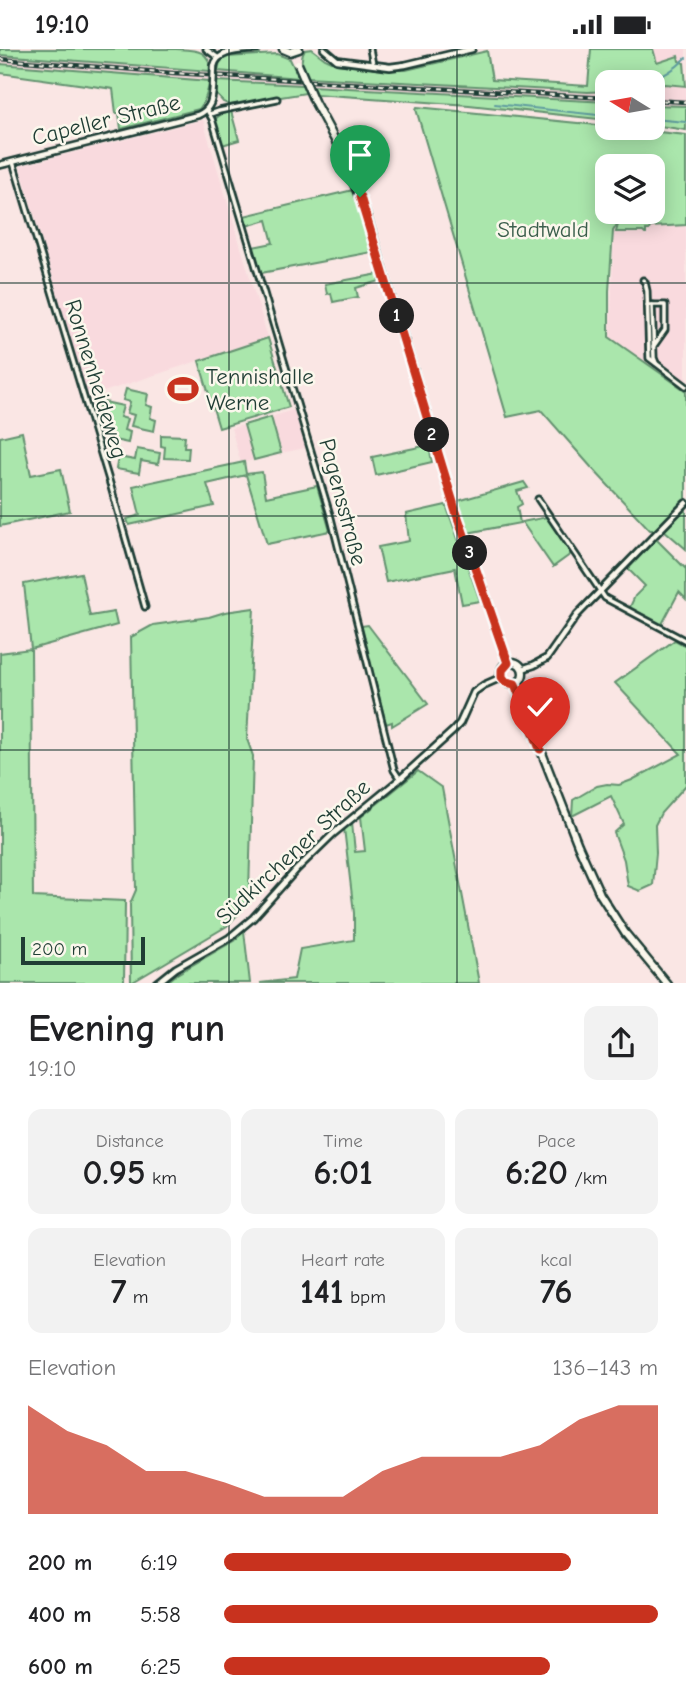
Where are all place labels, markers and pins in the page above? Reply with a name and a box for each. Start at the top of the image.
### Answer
pin [330,125,390,197]
pin: 1 [380,299,414,333]
place label: Tennishalle Werne [206,363,314,416]
sports icon: Tennishalle Werne [166,372,200,406]
pin: 2 [414,417,450,453]
pin: 3 [452,535,488,571]
pin [510,677,570,749]

